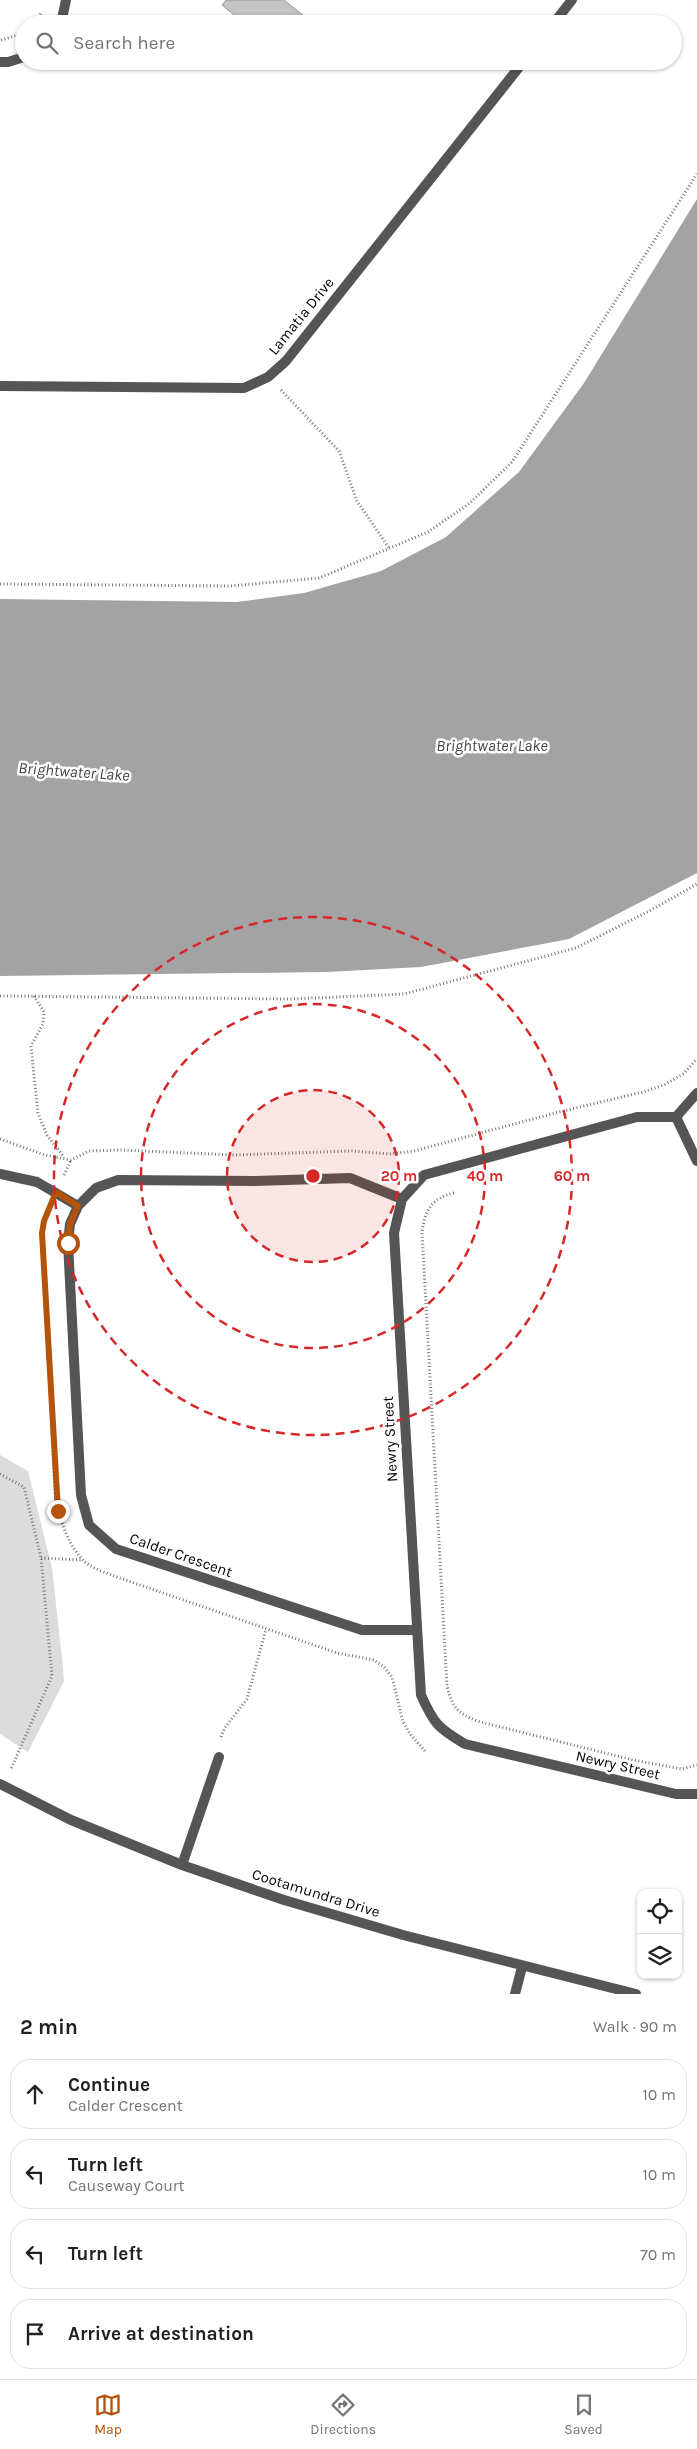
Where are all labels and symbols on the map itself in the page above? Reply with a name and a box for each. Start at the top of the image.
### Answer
street label: Lamatia Drive [264,274,338,358]
water label: Brightwater Lake [436,736,548,755]
water label: Brightwater Lake [18,758,131,785]
centre of rings [304,1167,322,1185]
text: 20 m [381,1167,417,1185]
text: 40 m [467,1167,503,1185]
text: 60 m [554,1167,590,1185]
route start [57,1232,80,1255]
street label: Newry Street [379,1395,401,1482]
route end [47,1500,70,1523]
street label: Calder Crescent [127,1529,235,1581]
street label: Newry Street [574,1747,662,1784]
street label: Cootamundra Drive [250,1865,382,1921]

